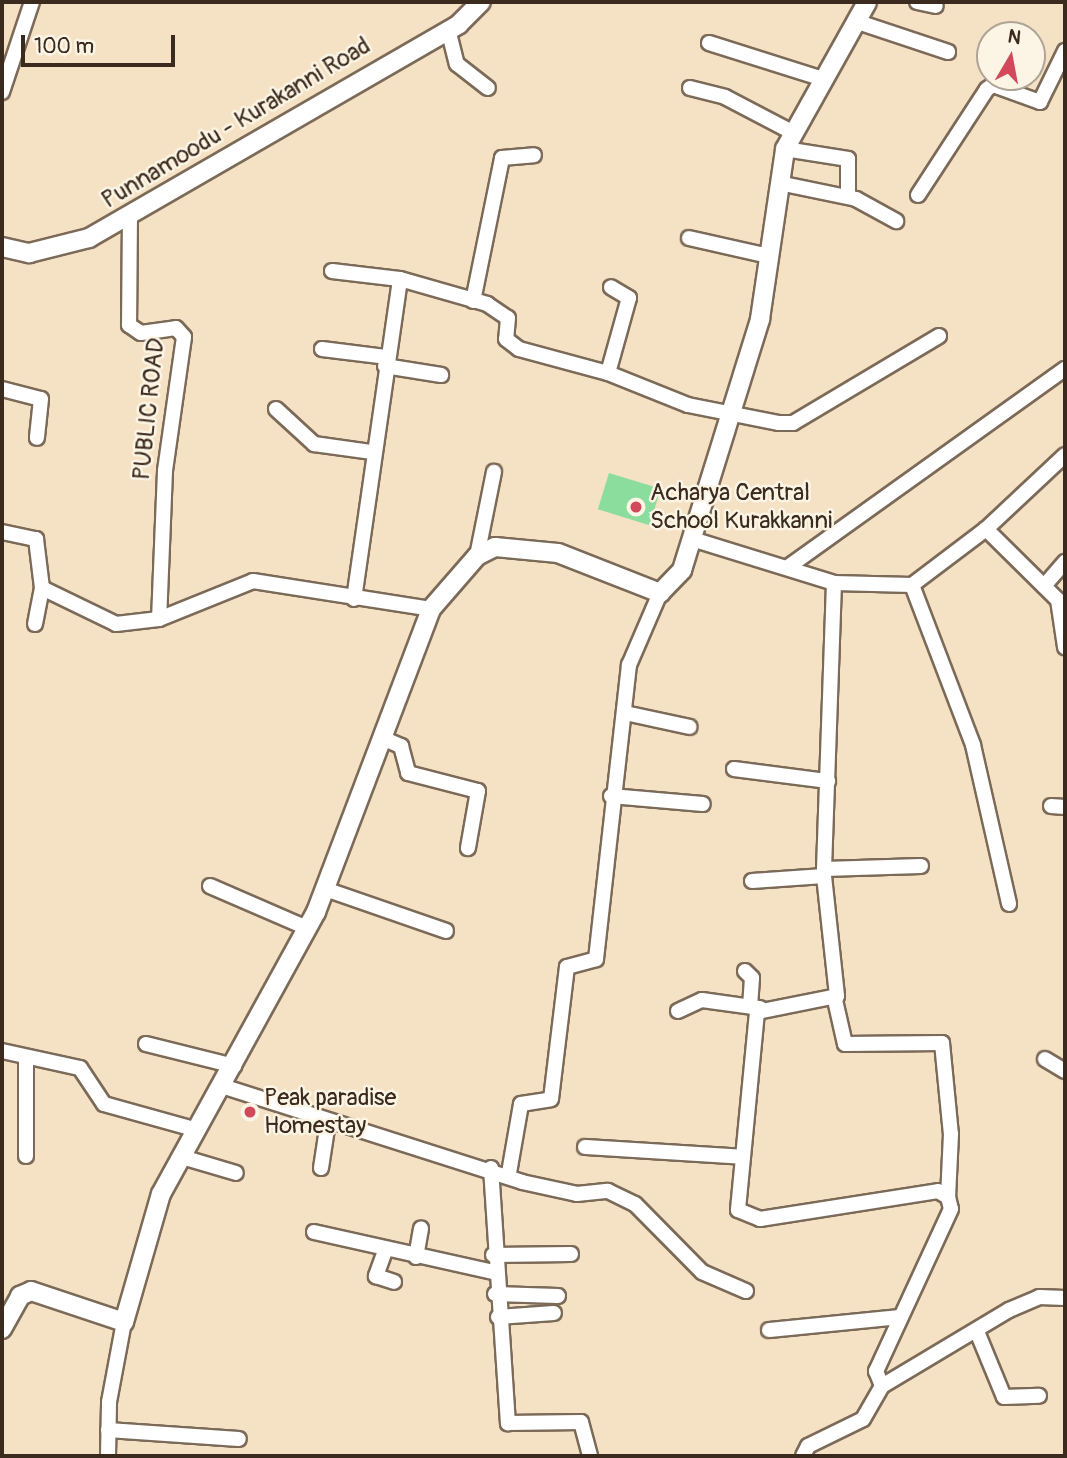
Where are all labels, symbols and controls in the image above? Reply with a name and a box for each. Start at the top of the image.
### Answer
scale bar [24,21,178,65]
north arrow [976,21,1046,91]
text: N [1006,24,1023,50]
street label: Punnamoodu - Kurakanni Road [96,31,376,215]
text: 100 m [34,33,94,60]
street label: PUBLIC ROAD [127,336,171,482]
place label: Acharya Central School Kurakkanni [650,479,832,535]
marker: Acharya Central School Kurakkanni [628,499,644,515]
place label: Peak paradise Homestay [264,1084,396,1140]
marker: Peak paradise Homestay [242,1104,258,1120]

